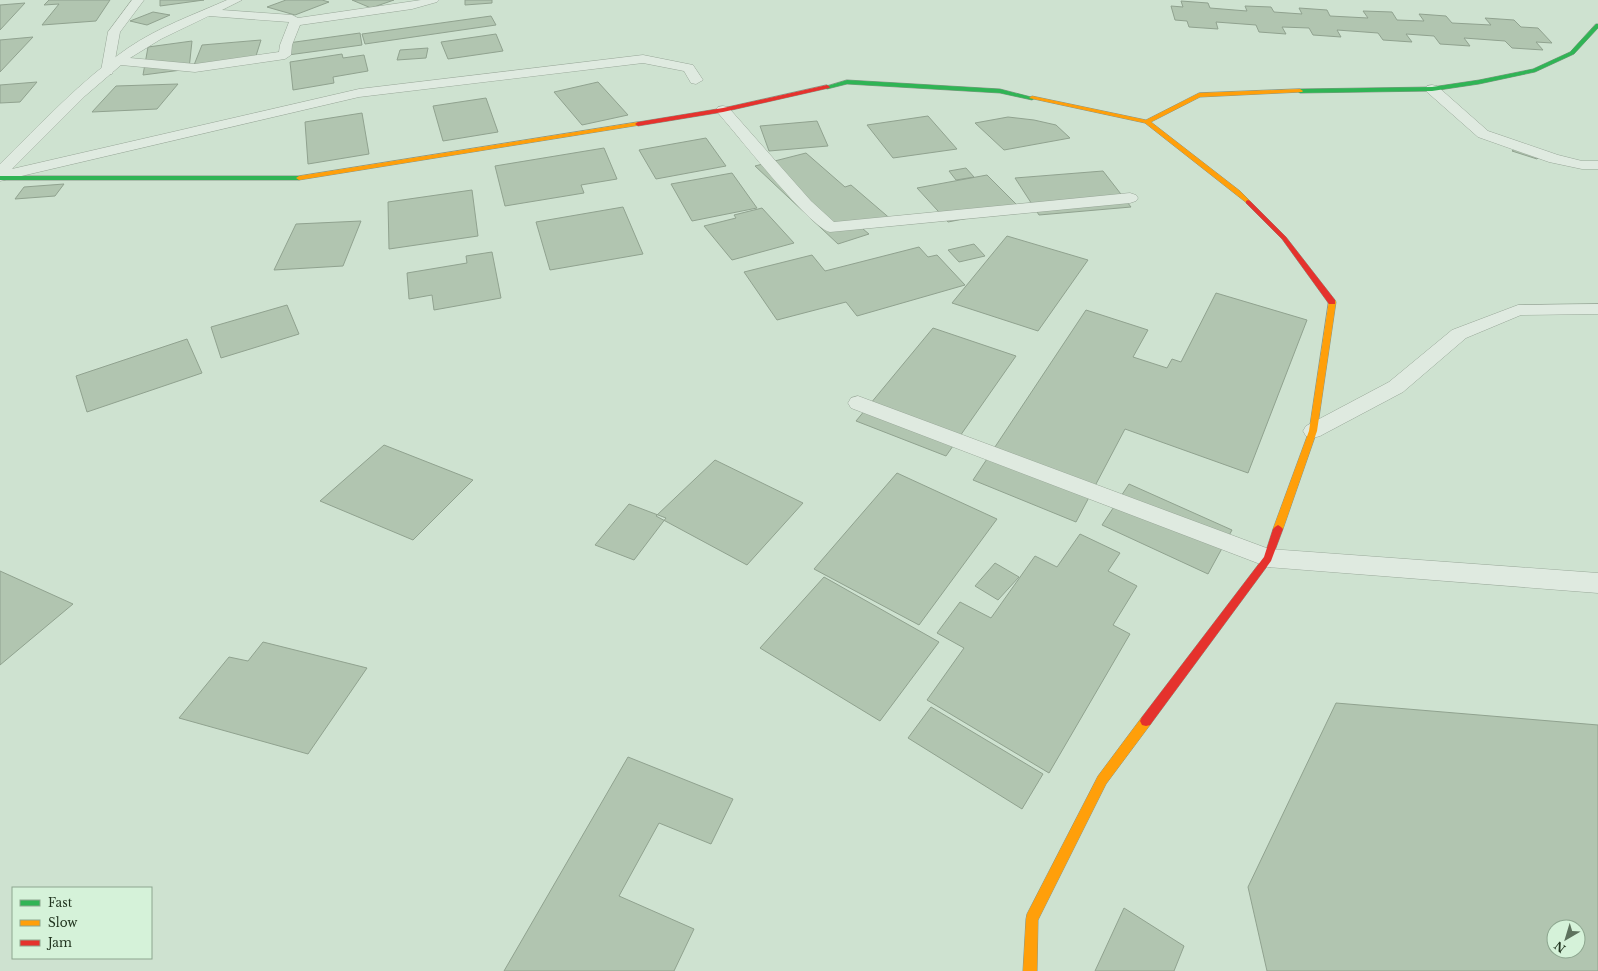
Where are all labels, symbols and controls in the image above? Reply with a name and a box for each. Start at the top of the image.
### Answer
legend [12,887,152,959]
text: Fast [48,895,73,910]
text: Slow [48,915,78,930]
north arrow [1546,919,1586,959]
text: Jam [46,935,72,950]
text: N [1551,938,1568,956]

